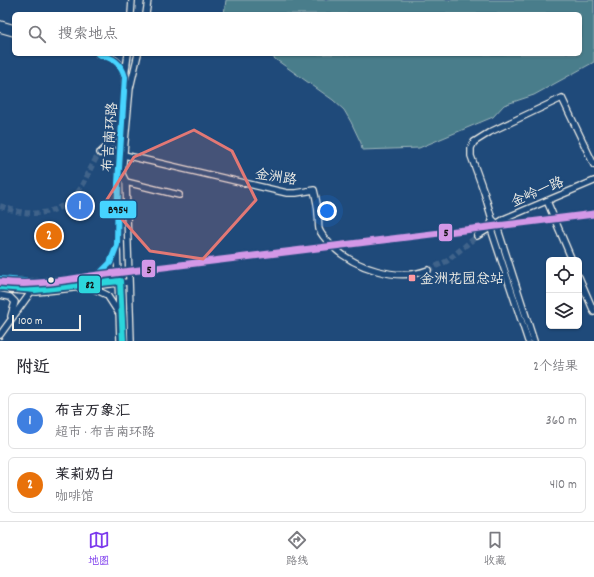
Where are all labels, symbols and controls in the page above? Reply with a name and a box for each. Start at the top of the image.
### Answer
search box [12,12,582,56]
icon: search [26,23,48,45]
text: 搜索地点 [58,24,118,46]
street label: 布吉南环路 [99,102,123,173]
street label: 金洲路 [253,165,298,191]
street label: 金岭一路 [508,173,567,213]
pin: 1 [67,191,93,221]
line badge: B954 [99,200,137,219]
your location [317,201,337,221]
text: B954 [108,203,128,219]
pin: 2 [36,221,62,251]
line badge: 5 [438,223,453,242]
text: 5 [443,226,449,242]
map controls [546,257,582,329]
button: locate [546,257,582,293]
line badge: 5 [141,259,156,278]
text: 5 [146,263,152,279]
place label: 金洲花园总站 [420,270,504,290]
marker: 金洲花园总站 [407,273,417,283]
unlabelled marker [46,275,56,285]
line badge: 82 [78,275,101,294]
text: 82 [85,278,95,294]
button: layers [546,293,582,329]
scale bar [12,313,81,332]
text: 100 m [18,314,42,330]
text: 附近 [16,357,50,381]
text: 2个结果 [533,358,578,377]
text: 布吉万象汇 [55,401,130,423]
text: 1 [29,412,31,431]
text: 360 m [546,412,577,431]
text: 超市 · 布吉南环路 [55,424,155,443]
text: 茉莉奶白 [55,465,115,487]
text: 2 [27,476,33,495]
text: 410 m [550,476,577,495]
text: 咖啡馆 [55,488,94,507]
tab: 地图 [88,529,110,570]
tab: 路线 [286,529,308,570]
tab: 收藏 [484,529,506,570]

